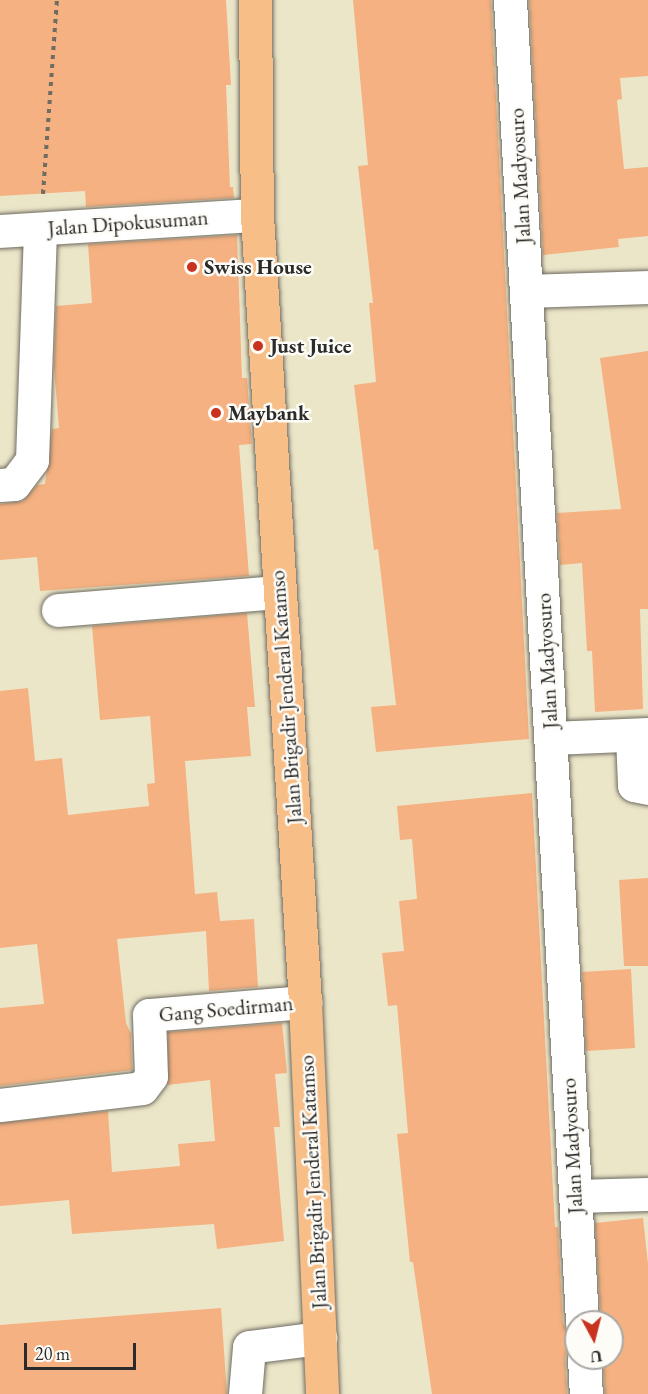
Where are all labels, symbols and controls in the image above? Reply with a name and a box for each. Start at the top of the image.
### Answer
street label: Jalan Madyosuro [504,107,536,245]
street label: Jalan Dipokusuman [47,205,209,241]
place label: Swiss House [204,254,312,280]
marker: Swiss House [185,260,199,274]
place label: Just Juice [270,333,352,359]
marker: Just Juice [251,339,265,353]
place label: Maybank [228,400,309,426]
marker: Maybank [209,406,223,420]
street label: Jalan Brigadir Jenderal Katamso [265,569,307,825]
street label: Jalan Madyosuro [531,592,563,730]
street label: Gang Soedirman [158,991,294,1027]
street label: Jalan Brigadir Jenderal Katamso [294,1054,332,1310]
street label: Jalan Madyosuro [556,1077,588,1215]
north arrow [564,1310,624,1370]
scale bar [27,1331,140,1369]
text: 20 m [35,1342,70,1365]
text: U [589,1345,603,1368]

